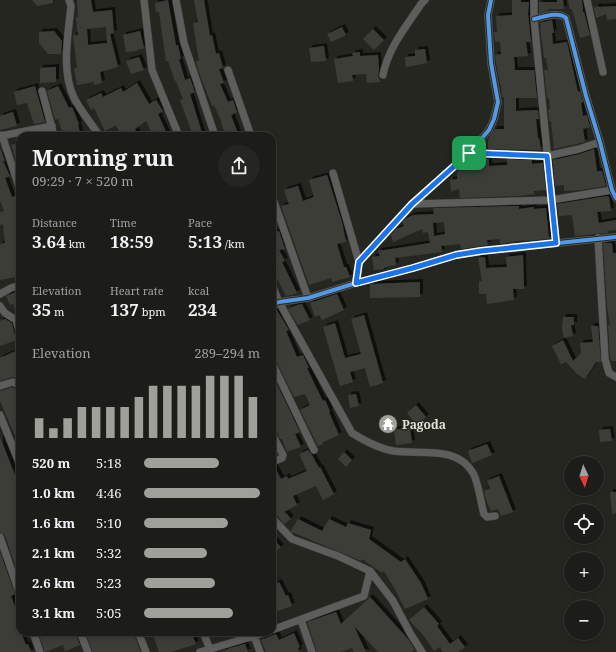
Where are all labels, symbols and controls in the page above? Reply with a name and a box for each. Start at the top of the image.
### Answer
pin [452,136,486,170]
text: Morning run [32,142,174,172]
icon: arrive [458,142,480,164]
button: share [218,145,260,187]
text: 09:29 · 7 × 520 m [32,172,134,190]
text: Distance [32,215,77,230]
text: Time [110,215,137,230]
text: Pace [188,215,212,230]
text: 3.64 [32,230,66,253]
text: 18:59 [110,230,154,253]
text: 5:13 [188,230,222,253]
text: km [66,236,86,251]
text: /km [222,236,245,251]
text: Elevation [32,283,82,298]
text: Heart rate [110,283,164,298]
text: kcal [188,283,209,298]
text: 35 [32,298,51,321]
text: 137 [110,298,139,321]
text: 234 [188,298,217,321]
text: m [51,304,64,319]
text: bpm [139,304,166,319]
text: Elevation [32,344,91,362]
text: 289–294 m [194,344,260,362]
temple icon: Pagoda [377,413,399,435]
place label: Pagoda [402,416,446,433]
text: 520 m [32,454,70,472]
text: 5:18 [96,454,122,472]
north arrow [564,456,604,496]
map controls [564,456,604,640]
text: 1.0 km [32,484,75,502]
text: 4:46 [96,484,122,502]
button: locate [564,504,604,544]
text: 1.6 km [32,514,75,532]
text: 5:10 [96,514,122,532]
text: 2.1 km [32,544,75,562]
text: 5:32 [96,544,122,562]
button: + [564,552,604,592]
text: 2.6 km [32,574,75,592]
text: 5:23 [96,574,122,592]
button: − [564,600,604,640]
text: 3.1 km [32,604,75,622]
text: 5:05 [96,604,122,622]

